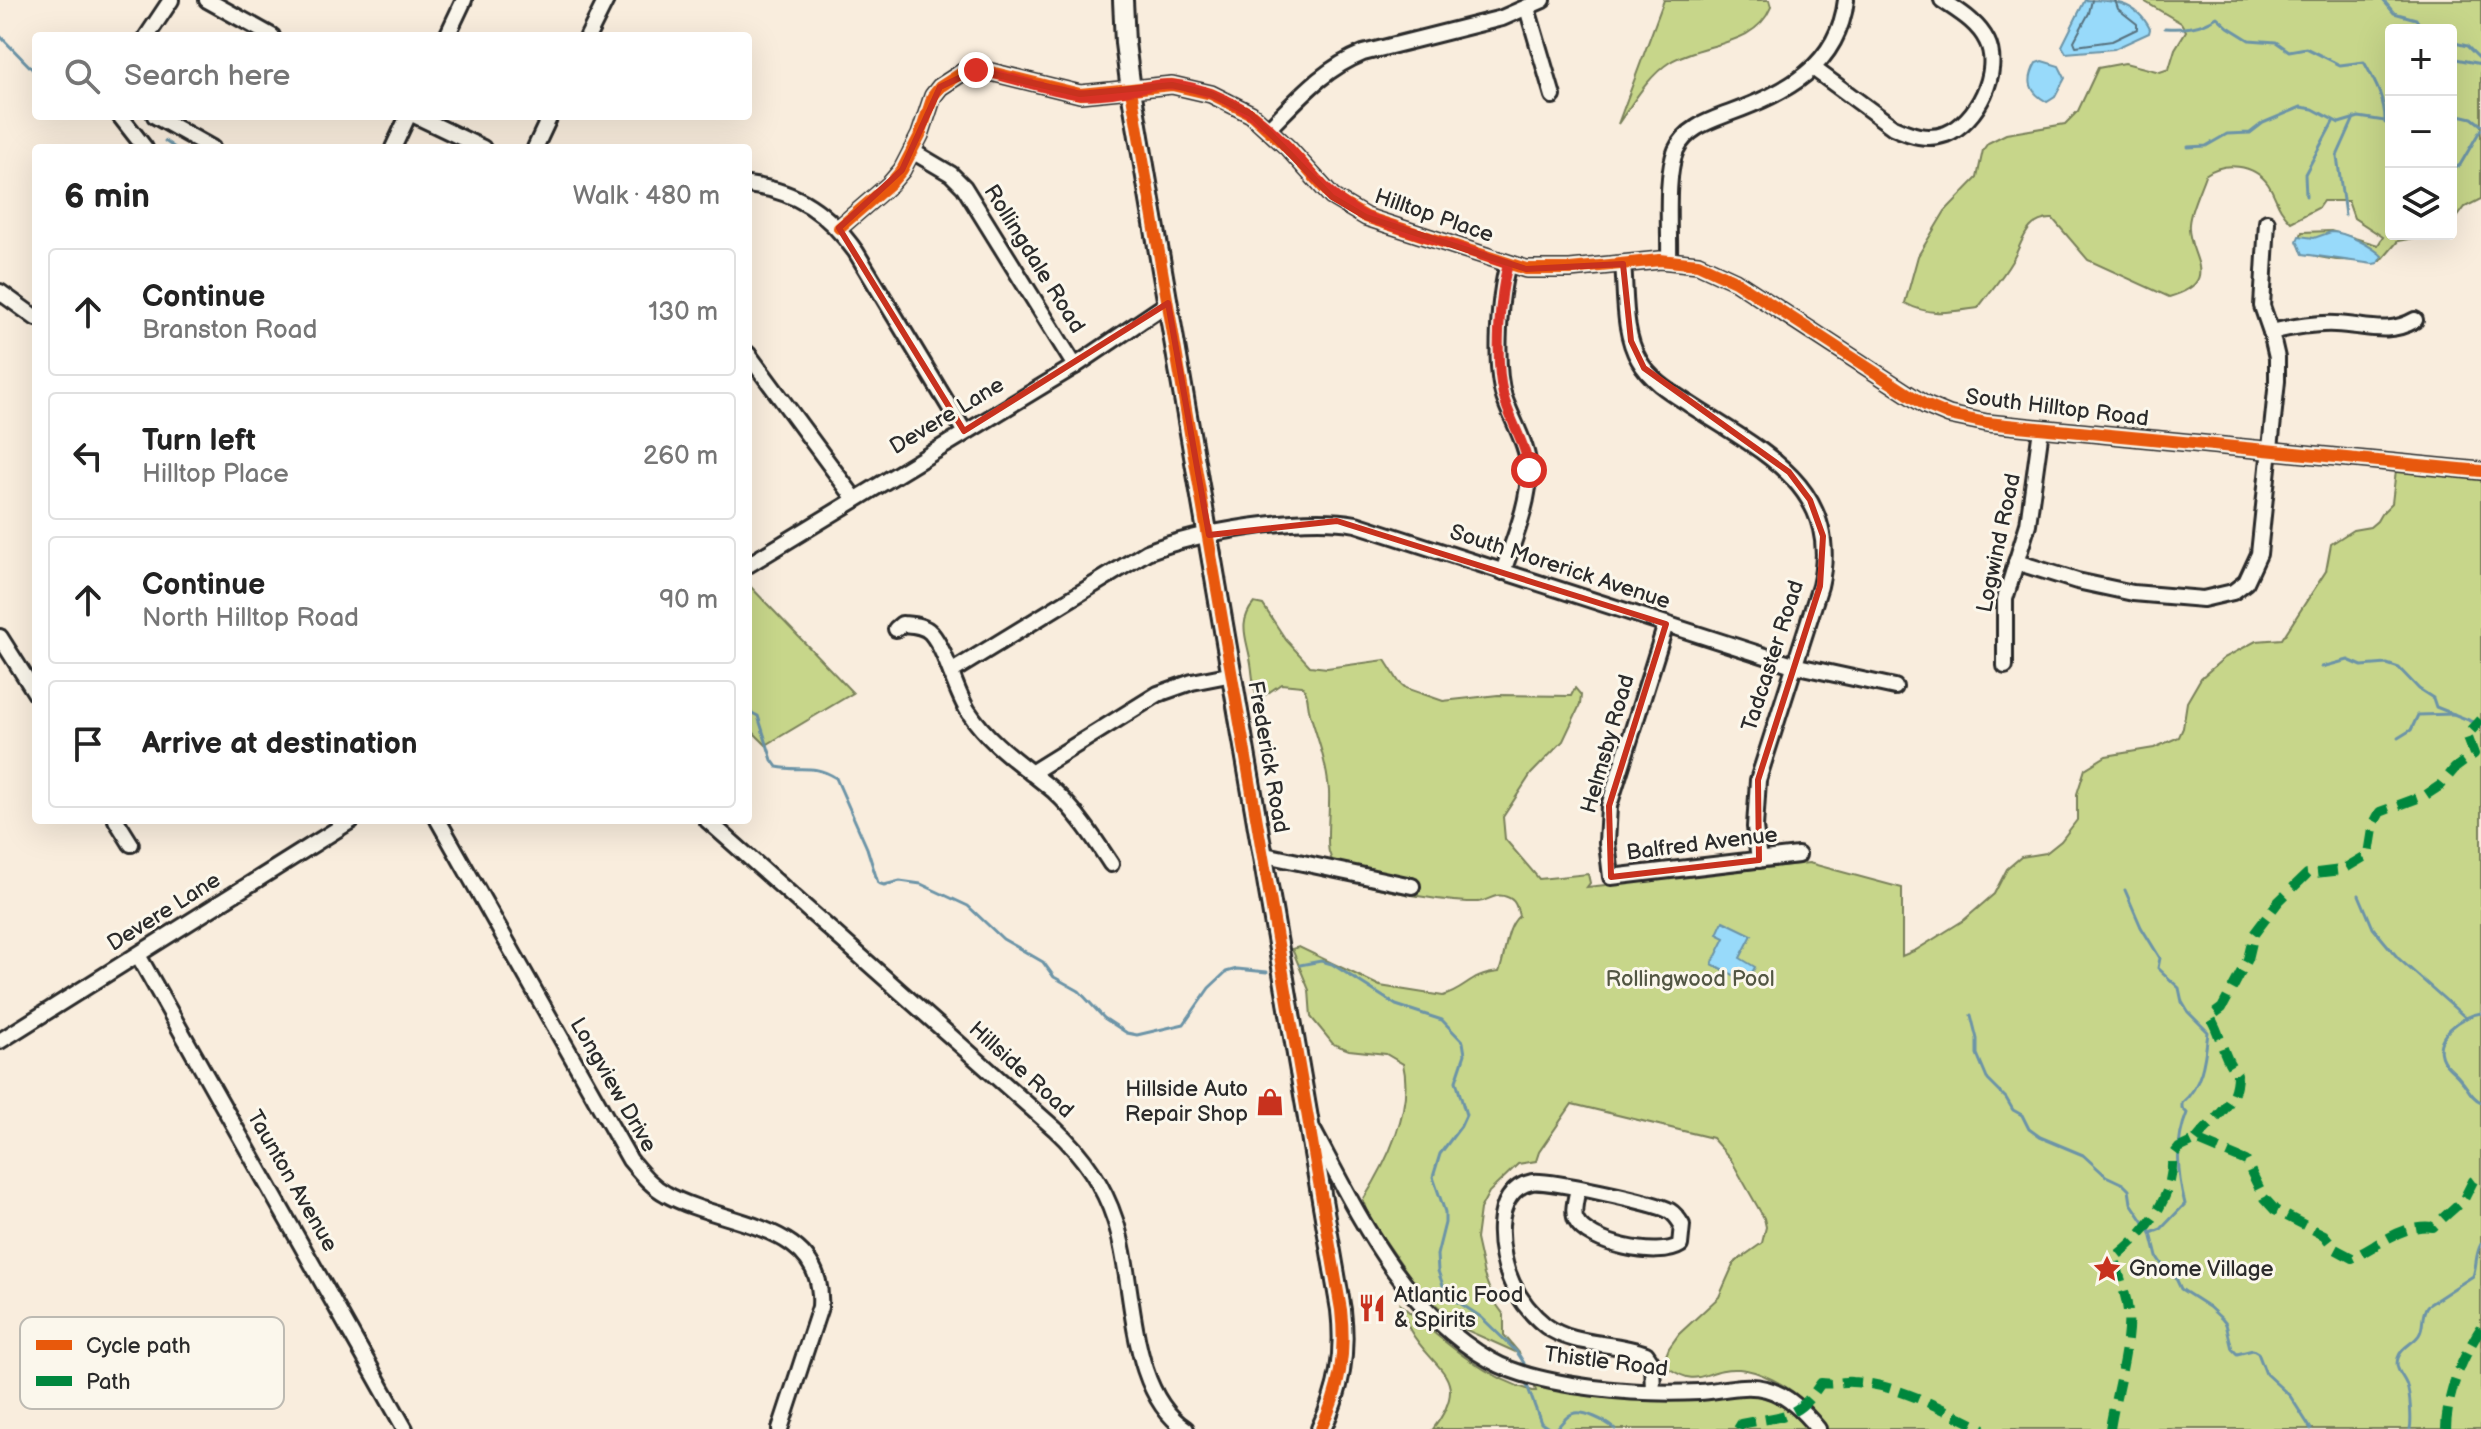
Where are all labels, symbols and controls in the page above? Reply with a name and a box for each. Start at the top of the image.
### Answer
map controls [2385,24,2457,240]
button: + [2385,24,2457,96]
search box [32,32,752,120]
route end [958,52,994,88]
icon: search [60,54,104,98]
text: Search here [124,58,290,94]
button: − [2385,96,2457,168]
button: layers [2385,168,2457,240]
text: 6 min [64,176,150,217]
street label: Rollingdale Road [977,180,1091,338]
text: Walk · 480 m [573,181,720,212]
street label: Hilltop Place [1371,183,1497,249]
text: Continue [142,279,265,315]
icon: ahead [66,290,110,334]
text: 130 m [648,297,718,328]
text: Branston Road [142,315,317,346]
street label: Devere Lane [885,371,1009,461]
street label: South Hilltop Road [1964,383,2150,433]
text: Turn left [142,423,256,459]
icon: left [66,434,110,478]
text: 260 m [643,441,718,472]
route start [1511,452,1547,488]
text: Hilltop Place [142,459,289,490]
street label: Logwind Road [1971,471,2027,615]
street label: South Morerick Avenue [1446,519,1674,615]
text: Continue [142,567,265,603]
street label: Tadcaster Road [1736,577,1810,735]
icon: ahead [66,578,110,622]
text: 90 m [659,585,718,616]
text: North Hilltop Road [142,603,359,634]
street label: Helmsby Road [1575,672,1641,816]
street label: Frederick Road [1241,679,1295,835]
icon: arrive [66,722,110,766]
text: Arrive at destination [142,726,418,762]
street label: Balfred Avenue [1625,821,1779,867]
street label: Devere Lane [102,867,226,957]
park label: Rollingwood Pool [1605,966,1775,993]
street label: Longview Drive [564,1013,662,1157]
street label: Hillside Road [963,1016,1079,1124]
place label: Hillside Auto Repair Shop [1125,1076,1248,1128]
shop icon: Hillside Auto Repair Shop [1255,1087,1285,1117]
street label: Taunton Avenue [241,1105,343,1257]
place icon: Gnome Village [2092,1254,2122,1284]
place label: Gnome Village [2129,1256,2274,1283]
place label: Atlantic Food & Spirits [1394,1282,1523,1334]
restaurant icon: Atlantic Food & Spirits [1357,1293,1387,1323]
legend [20,1317,284,1409]
text: Cycle path [86,1333,191,1360]
street label: Thistle Road [1543,1341,1669,1383]
text: Path [86,1369,130,1396]

